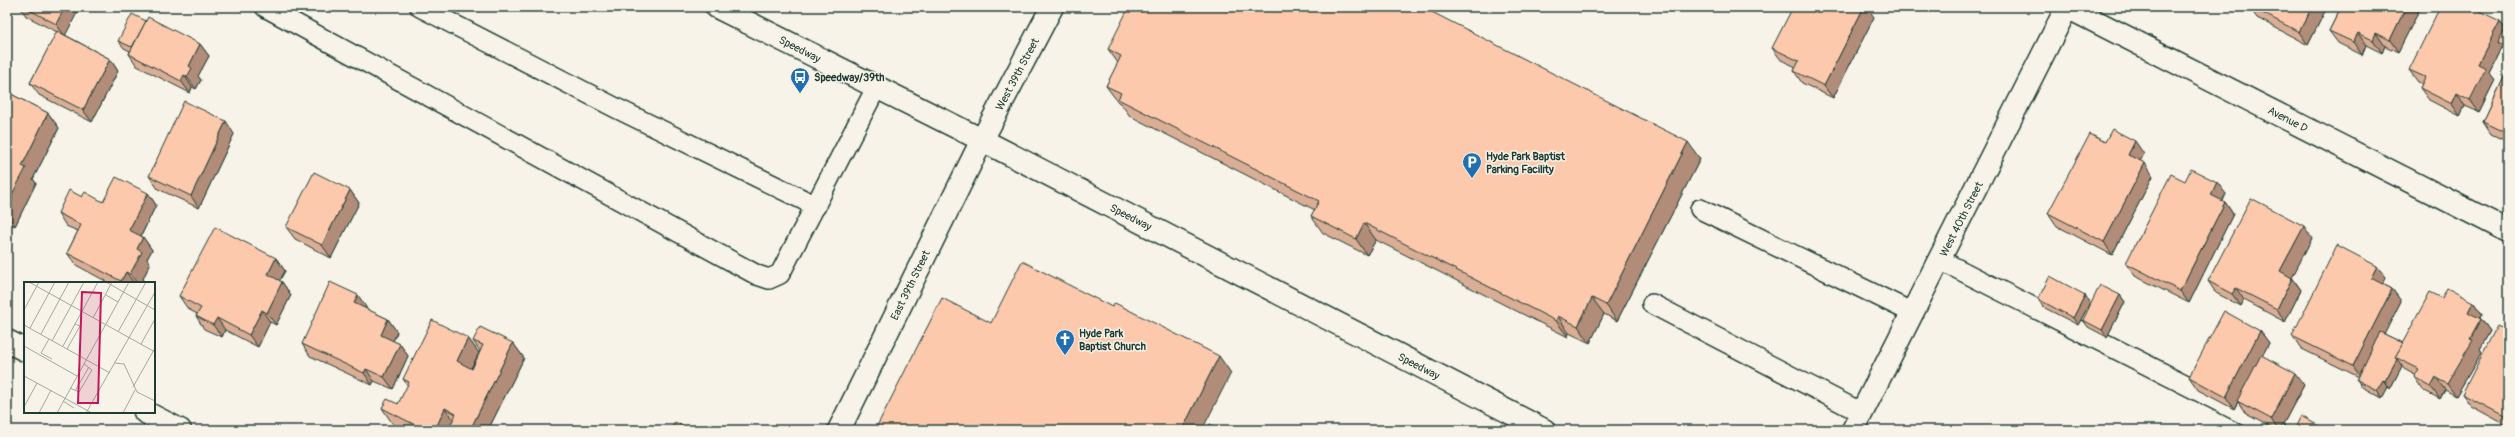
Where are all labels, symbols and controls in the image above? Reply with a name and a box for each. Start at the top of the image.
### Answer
street label: Speedway [777,33,823,66]
street label: West 39th Street [993,35,1042,113]
bus stop icon: Speedway/39th [789,66,811,94]
place label: Speedway/39th [814,71,884,84]
street label: Avenue D [2266,104,2310,135]
place label: Hyde Park Baptist Parking Facility [1486,150,1565,176]
parking icon: Hyde Park Baptist Parking Facility [1461,151,1483,179]
street label: West 40th Street [1937,179,1986,259]
street label: Speedway [1108,201,1154,234]
street label: East 39th Street [888,248,933,322]
inset map [24,282,155,413]
place label: Hyde Park Baptist Church [1079,327,1146,353]
church icon: Hyde Park Baptist Church [1054,328,1076,356]
street label: Speedway [1396,350,1442,383]

